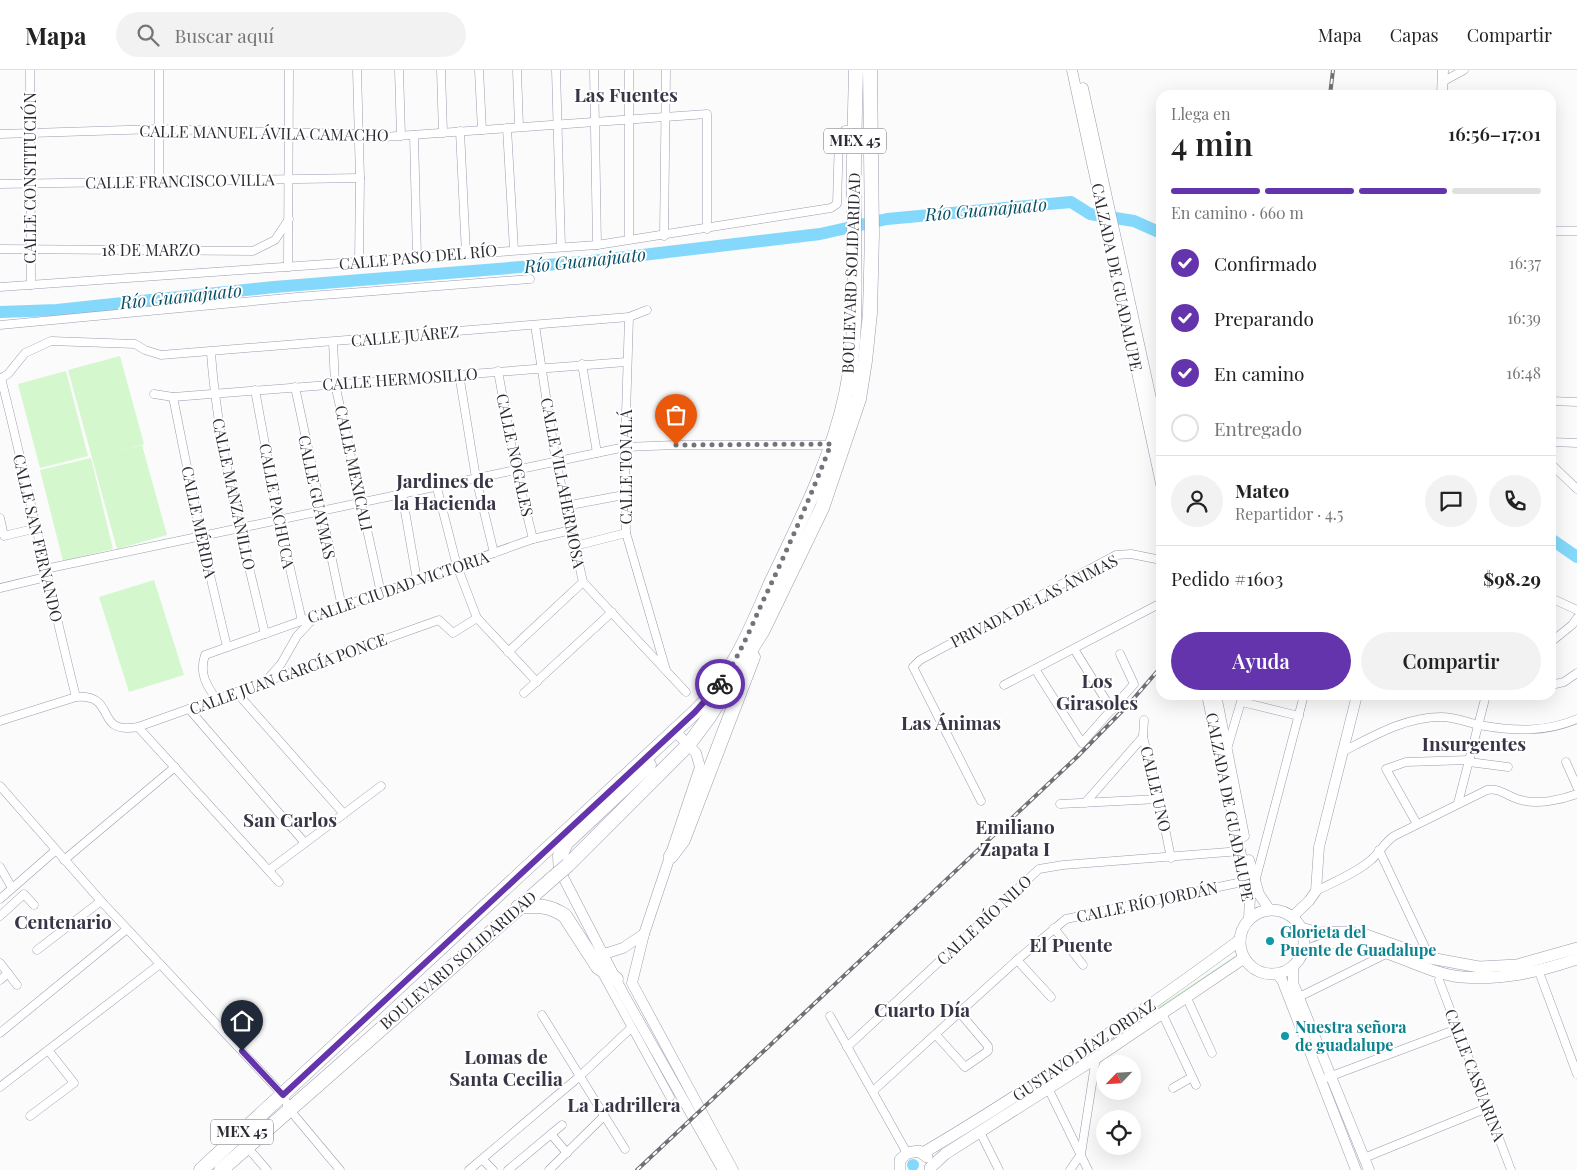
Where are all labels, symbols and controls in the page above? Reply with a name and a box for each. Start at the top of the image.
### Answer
search box [116,12,466,57]
text: Mapa [25,19,86,51]
icon: search [134,21,162,49]
text: Buscar aquí [174,22,274,48]
text: Mapa [1318,23,1362,47]
text: Capas [1390,23,1439,47]
text: Compartir [1467,23,1552,47]
district label: Las Fuentes [574,81,678,107]
street label: CALLE CONSTITUCIÓN [19,92,40,264]
text: Llega en [1171,103,1231,124]
street label: CALLE MANUEL ÁVILA CAMACHO [139,120,389,145]
text: 16:56–17:01 [1448,120,1541,146]
text: 4 min [1171,121,1253,164]
road number: MEX 45 [824,128,886,154]
street label: CALLE FRANCISCO VILLA [85,168,276,193]
street label: BOULEVARD SOLIDARIDAD [836,172,865,374]
street label: CALZADA DE GUADALUPE [1087,181,1148,373]
water label: Río Guanajuato [923,192,1048,226]
text: En camino · 660 m [1171,202,1304,223]
street label: 18 DE MARZO [102,239,201,260]
street label: CALLE PASO DEL RÍO [338,239,498,274]
water label: Río Guanajuato [522,242,647,278]
icon: check [1171,249,1199,277]
text: Confirmado [1214,250,1317,276]
text: 16:37 [1509,252,1541,273]
water label: Río Guanajuato [118,278,243,314]
icon: check [1171,304,1199,332]
text: Preparando [1214,305,1314,331]
text: 16:39 [1507,307,1541,328]
street label: CALLE JUÁREZ [350,320,460,351]
icon: check [1171,359,1199,387]
text: En camino [1214,360,1305,386]
text: 16:48 [1506,362,1541,383]
street label: CALLE HERMOSILLO [321,363,479,394]
street label: CALLE NOGALES [492,392,539,518]
pin [655,394,697,445]
street label: CALLE VILLAHERMOSA [537,396,591,571]
icon: bag [662,401,690,429]
street label: CALLE MEXICALI [331,403,378,533]
street label: CALLE TONALÁ [615,409,636,525]
text: Entregado [1214,415,1302,441]
street label: CALLE MANZANILLO [208,416,261,572]
street label: CALLE GUAYMAS [294,433,341,561]
street label: CALLE PACHUCA [255,442,300,571]
street label: CALLE SAN FERNANDO [9,452,68,624]
street label: CALLE MÉRIDA [177,464,222,581]
district label: Jardines de la Hacienda [394,467,497,515]
button: person [1171,475,1223,527]
button: chat [1425,475,1477,527]
button: phone [1489,475,1541,527]
text: Mateo [1235,477,1289,503]
text: Repartidor · 4.5 [1235,503,1343,524]
street label: CALLE CIUDAD VICTORIA [304,545,492,627]
street label: PRIVADA DE LAS ÁNIMAS [947,549,1121,652]
text: Pedido #1603 [1171,565,1283,591]
text: $98.29 [1483,565,1541,591]
street label: CALLE JUAN GARCÍA PONCE [186,628,390,719]
button: Ayuda [1171,632,1351,690]
button: Compartir [1361,632,1541,690]
courier [695,659,745,709]
district label: Los Girasoles [1056,667,1138,715]
icon: bike [706,670,734,698]
district label: Las Ánimas [901,709,1001,735]
street label: CALZADA DE GUADALUPE [1202,711,1259,903]
district label: Insurgentes [1422,730,1526,756]
street label: CALLE UNO [1136,744,1177,834]
district label: San Carlos [243,806,337,832]
district label: Emiliano Zapata I [975,813,1055,861]
street label: CALLE RÍO NILO [932,870,1036,969]
street label: CALLE RÍO JORDÁN [1074,876,1220,927]
street label: BOULEVARD SOLIDARIDAD [375,886,540,1034]
district label: Centenario [14,908,112,934]
place label: Glorieta del Puente de Guadalupe [1280,921,1436,960]
district label: El Puente [1029,931,1113,957]
marker: Glorieta del Puente de Guadalupe [1264,935,1276,947]
street label: GUSTAVO DÍAZ ORDAZ [1008,994,1159,1105]
district label: Cuarto Día [874,996,970,1022]
pin [221,1000,263,1051]
street label: CALLE CASUARINA [1441,1006,1511,1145]
icon: home [228,1007,256,1035]
place label: Nuestra señora de guadalupe [1295,1016,1407,1055]
marker: Nuestra señora de guadalupe [1279,1030,1291,1042]
district label: Lomas de Santa Cecilia [449,1043,563,1091]
north arrow [1096,1055,1141,1100]
map controls [1096,1055,1141,1155]
district label: La Ladrillera [567,1091,681,1117]
button: locate [1096,1110,1141,1155]
road number: MEX 45 [211,1120,273,1144]

